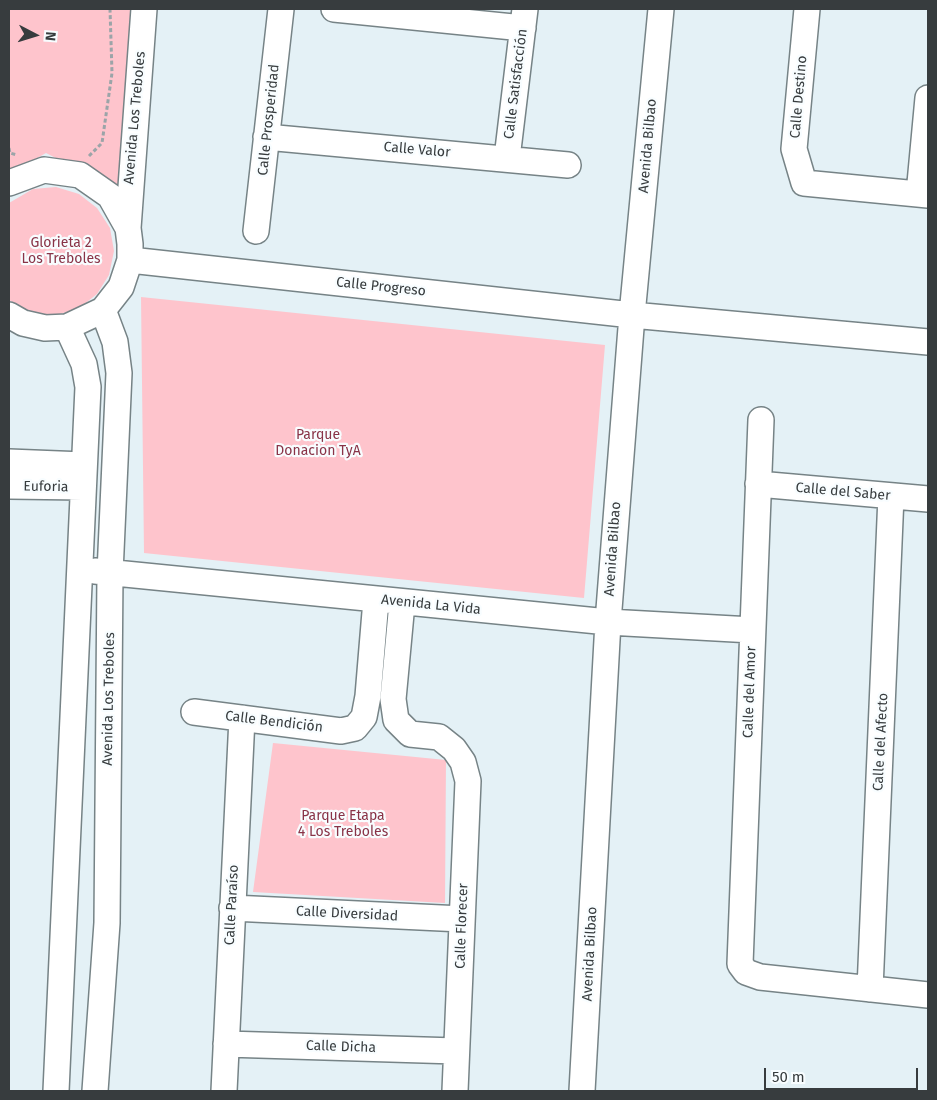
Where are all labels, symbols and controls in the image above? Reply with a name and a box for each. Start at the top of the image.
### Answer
north arrow [10,10,60,60]
street label: Calle Satisfacción [501,28,531,140]
text: N [42,31,59,42]
street label: Avenida Los Treboles [121,51,149,185]
street label: Calle Destino [787,55,811,139]
street label: Calle Prosperidad [255,63,283,177]
street label: Avenida Bilbao [635,98,661,194]
street label: Calle Valor [383,139,451,161]
park label: Glorieta 2 Los Treboles [21,235,101,268]
street label: Calle Progreso [335,274,427,300]
park label: Parque Donacion TyA [275,427,361,460]
street label: Euforia [23,478,69,496]
street label: Calle del Saber [795,479,891,505]
street label: Avenida Bilbao [601,501,625,597]
street label: Avenida La Vida [380,591,482,619]
street label: Avenida Los Treboles [99,632,119,766]
street label: Calle del Amor [740,646,760,738]
street label: Calle del Afecto [870,692,892,792]
street label: Calle Bendición [224,708,324,736]
park label: Parque Etapa 4 Los Treboles [298,808,388,840]
street label: Calle Paraíso [221,864,243,946]
street label: Calle Florecer [452,883,472,969]
street label: Calle Diversidad [296,903,398,925]
street label: Avenida Bilbao [579,906,601,1002]
street label: Calle Dicha [306,1037,376,1057]
scale bar [767,1058,921,1090]
text: 50 m [772,1068,805,1086]

